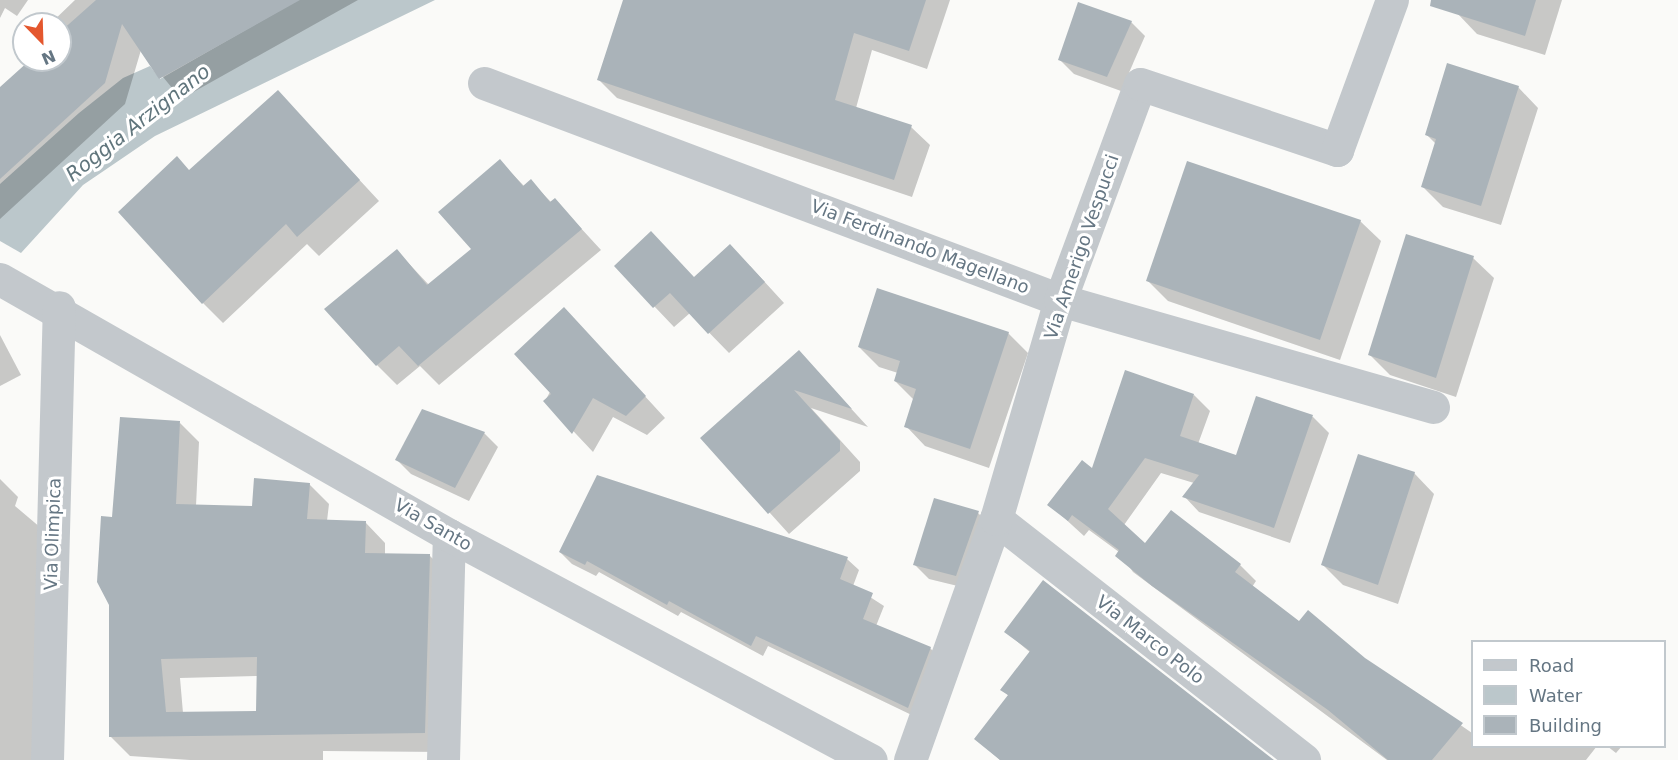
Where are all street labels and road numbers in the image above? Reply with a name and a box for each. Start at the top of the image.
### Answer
street label: Via Amerigo Vespucci [1040,152,1124,342]
street label: Via Ferdinando Magellano [808,195,1032,299]
street label: Via Olimpica [40,477,66,591]
street label: Via Santo [391,494,475,556]
street label: Via Marco Polo [1092,591,1208,689]

